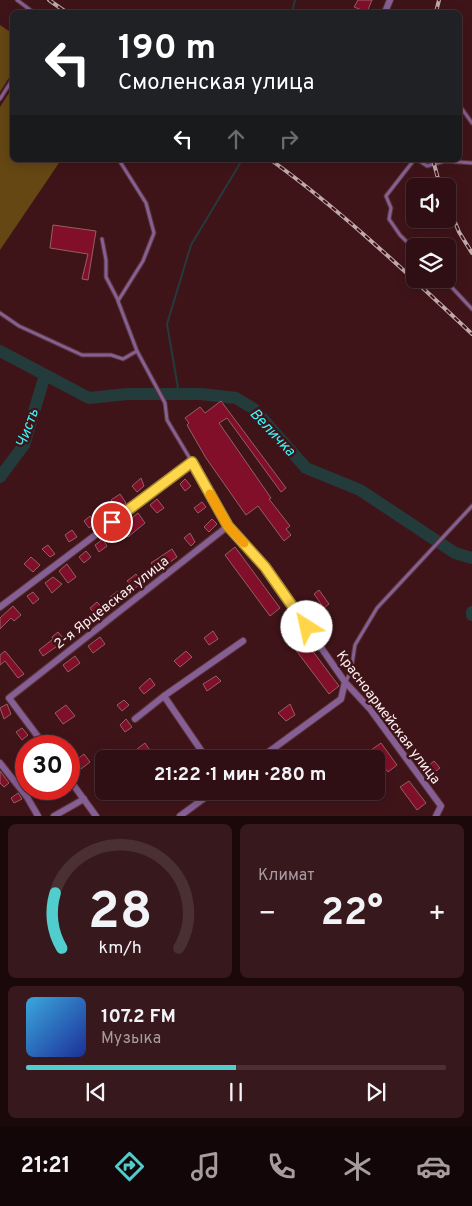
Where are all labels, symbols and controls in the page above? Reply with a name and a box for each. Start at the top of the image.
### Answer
text: 190 m [118,27,216,71]
icon: left [35,30,100,95]
text: Смоленская улица [118,70,314,97]
icon: left [169,125,197,153]
icon: ahead [222,125,250,153]
icon: right [275,125,303,153]
map controls [406,178,456,288]
button: sound [406,178,456,228]
button: layers [406,238,456,288]
water label: Величка [245,405,299,461]
water label: Чисть [13,406,44,451]
pin [91,501,133,543]
icon: arrive [98,508,126,536]
street label: 2-я Ярцевская улица [51,553,173,653]
position arrow [280,600,332,652]
street label: Красноармейская улица [332,648,444,788]
speed limit sign: 30 [15,735,80,800]
text: 21:22 · 1 мин · 280 m [154,763,326,787]
text: Климат [258,866,315,886]
text: 28 [88,881,152,947]
text: 22° [321,890,383,939]
text: − [258,897,276,933]
text: + [428,897,446,933]
text: km/h [98,937,142,960]
text: 107.2 FM [101,1005,176,1029]
text: Музыка [101,1029,161,1049]
icon: previous [82,1078,110,1106]
icon: pause [222,1078,250,1106]
icon: next [362,1078,390,1106]
icon: directions [112,1149,147,1184]
icon: music [188,1149,223,1184]
icon: phone [264,1149,299,1184]
icon: climate [340,1149,375,1184]
icon: car [416,1149,451,1184]
text: 21:21 [21,1153,70,1180]

